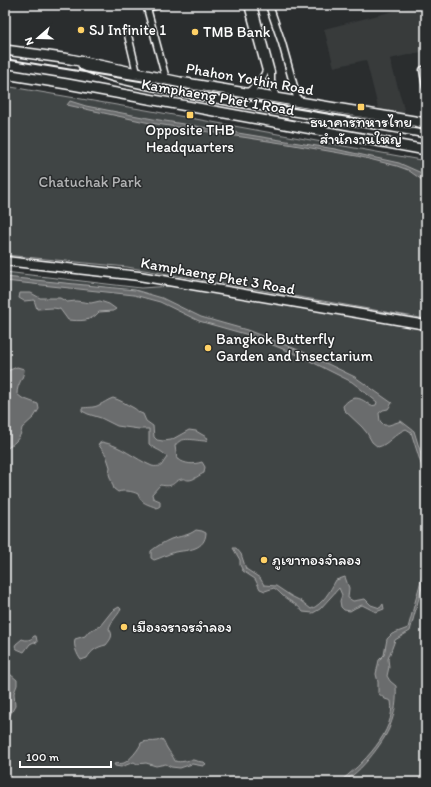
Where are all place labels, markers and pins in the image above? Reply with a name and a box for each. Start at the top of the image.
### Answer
place label: SJ Infinite 1 [89,21,166,39]
place label: TMB Bank [203,23,271,41]
marker: SJ Infinite 1 [76,25,86,35]
marker: TMB Bank [190,27,200,37]
marker: ธนาคารทหารไทย สำนักงานใหญ่ [356,102,366,112]
marker: Opposite THB Headquarters [185,110,195,120]
place label: ธนาคารทหารไทย สำนักงานใหญ่ [310,113,412,148]
place label: Opposite THB Headquarters [145,121,235,156]
place label: Bangkok Butterfly Garden and Insectarium [216,330,373,365]
marker: Bangkok Butterfly Garden and Insectarium [203,343,213,353]
place label: ภูเขาทองจำลอง [272,551,361,570]
marker: ภูเขาทองจำลอง [259,555,269,565]
place label: เมืองจราจรจำลอง [132,618,232,636]
marker: เมืองจราจรจำลอง [119,622,129,632]

